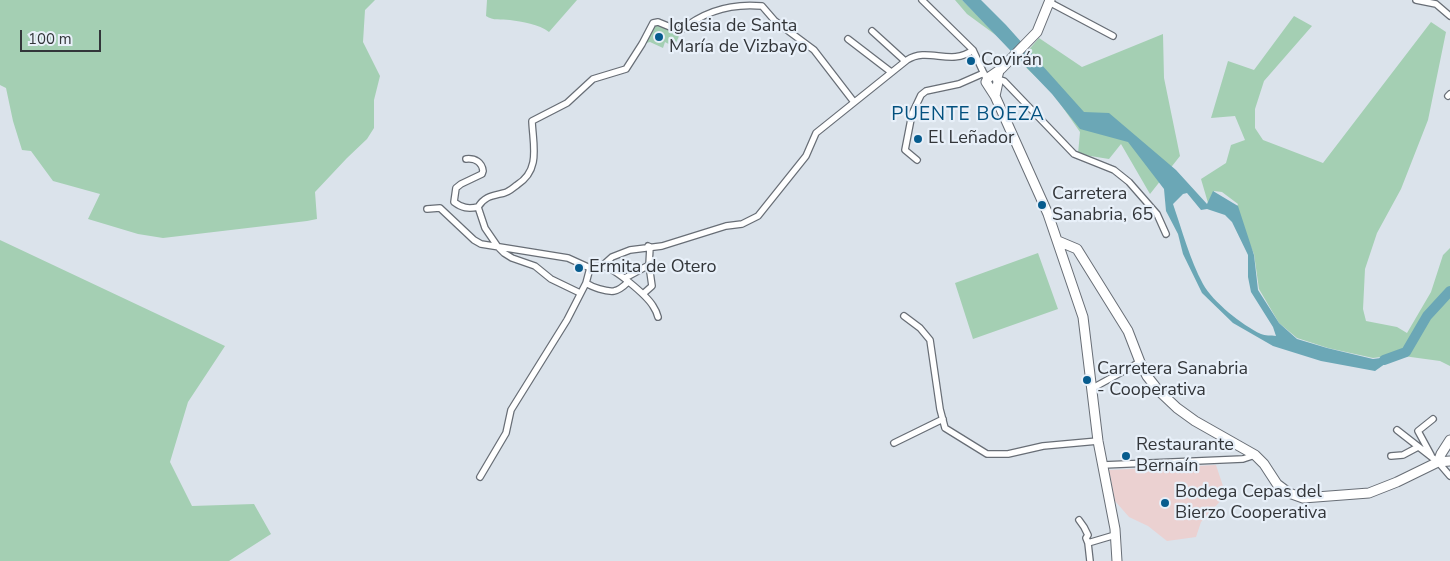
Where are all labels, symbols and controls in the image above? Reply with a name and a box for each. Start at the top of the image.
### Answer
place label: Iglesia de Santa María de Vizbayo [669,16,807,58]
scale bar [22,20,104,52]
text: 100 m [28,29,72,49]
marker: Iglesia de Santa María de Vizbayo [653,31,665,43]
place label: Covirán [981,50,1042,72]
marker: Covirán [965,55,977,67]
district label: PUENTE BOEZA [890,104,1046,126]
place label: El Leñador [928,128,1014,150]
marker: El Leñador [912,133,924,145]
place label: Carretera Sanabria, 65 [1052,184,1153,226]
marker: Carretera Sanabria, 65 [1036,199,1048,211]
place label: Ermita de Otero [589,257,717,279]
marker: Ermita de Otero [573,262,585,274]
place label: Carretera Sanabria - Cooperativa [1097,359,1248,402]
marker: Carretera Sanabria - Cooperativa [1081,374,1093,386]
place label: Restaurante Bernaín [1136,435,1234,478]
marker: Restaurante Bernaín [1120,450,1132,462]
place label: Bodega Cepas del Bierzo Cooperativa [1175,482,1327,524]
marker: Bodega Cepas del Bierzo Cooperativa [1159,497,1171,509]

